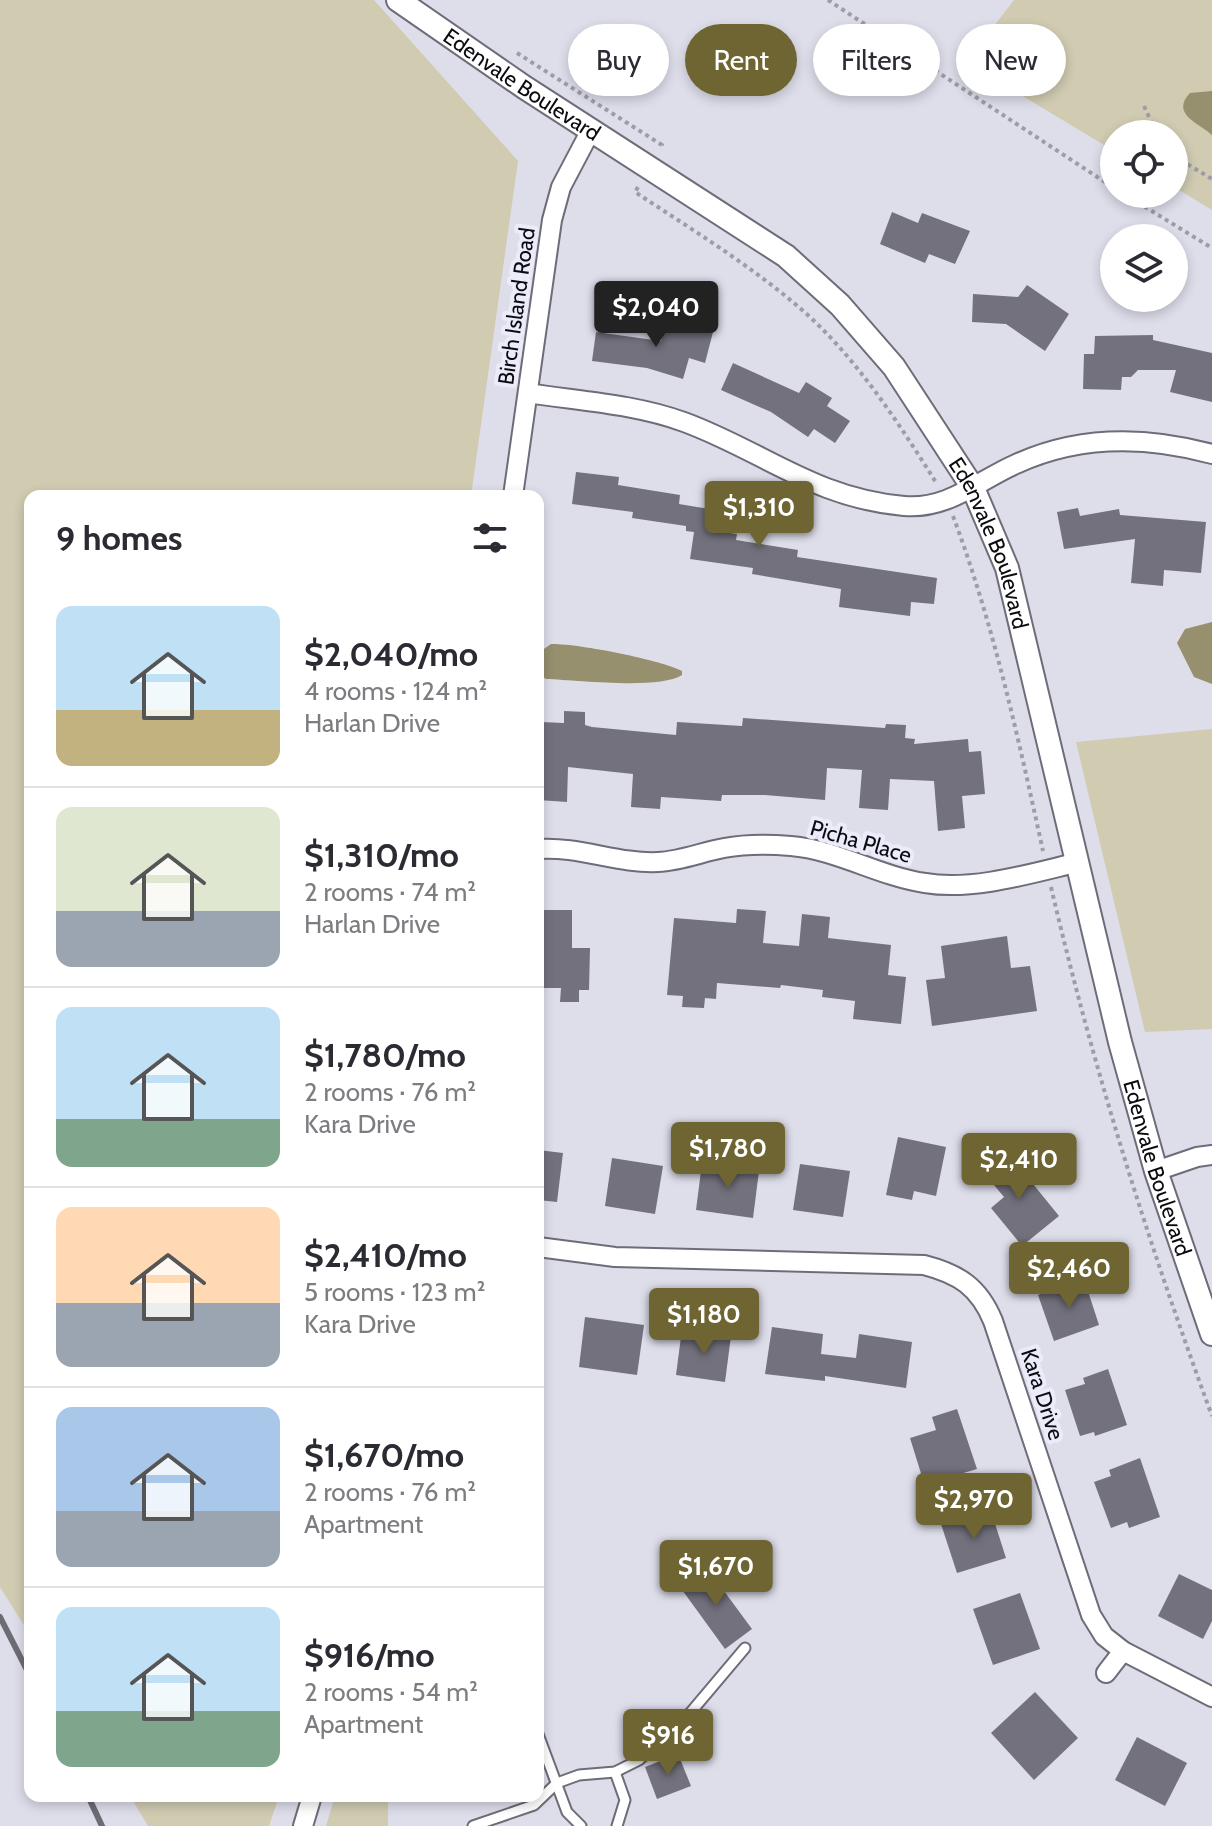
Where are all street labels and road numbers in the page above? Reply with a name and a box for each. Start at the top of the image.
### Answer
street label: Edenvale Boulevard [438,23,605,147]
street label: Birch Island Road [492,226,541,386]
street label: Edenvale Boulevard [943,452,1034,632]
street label: Picha Place [807,814,915,869]
street label: Edenvale Boulevard [1117,1077,1197,1260]
street label: Kara Drive [1015,1345,1070,1443]

